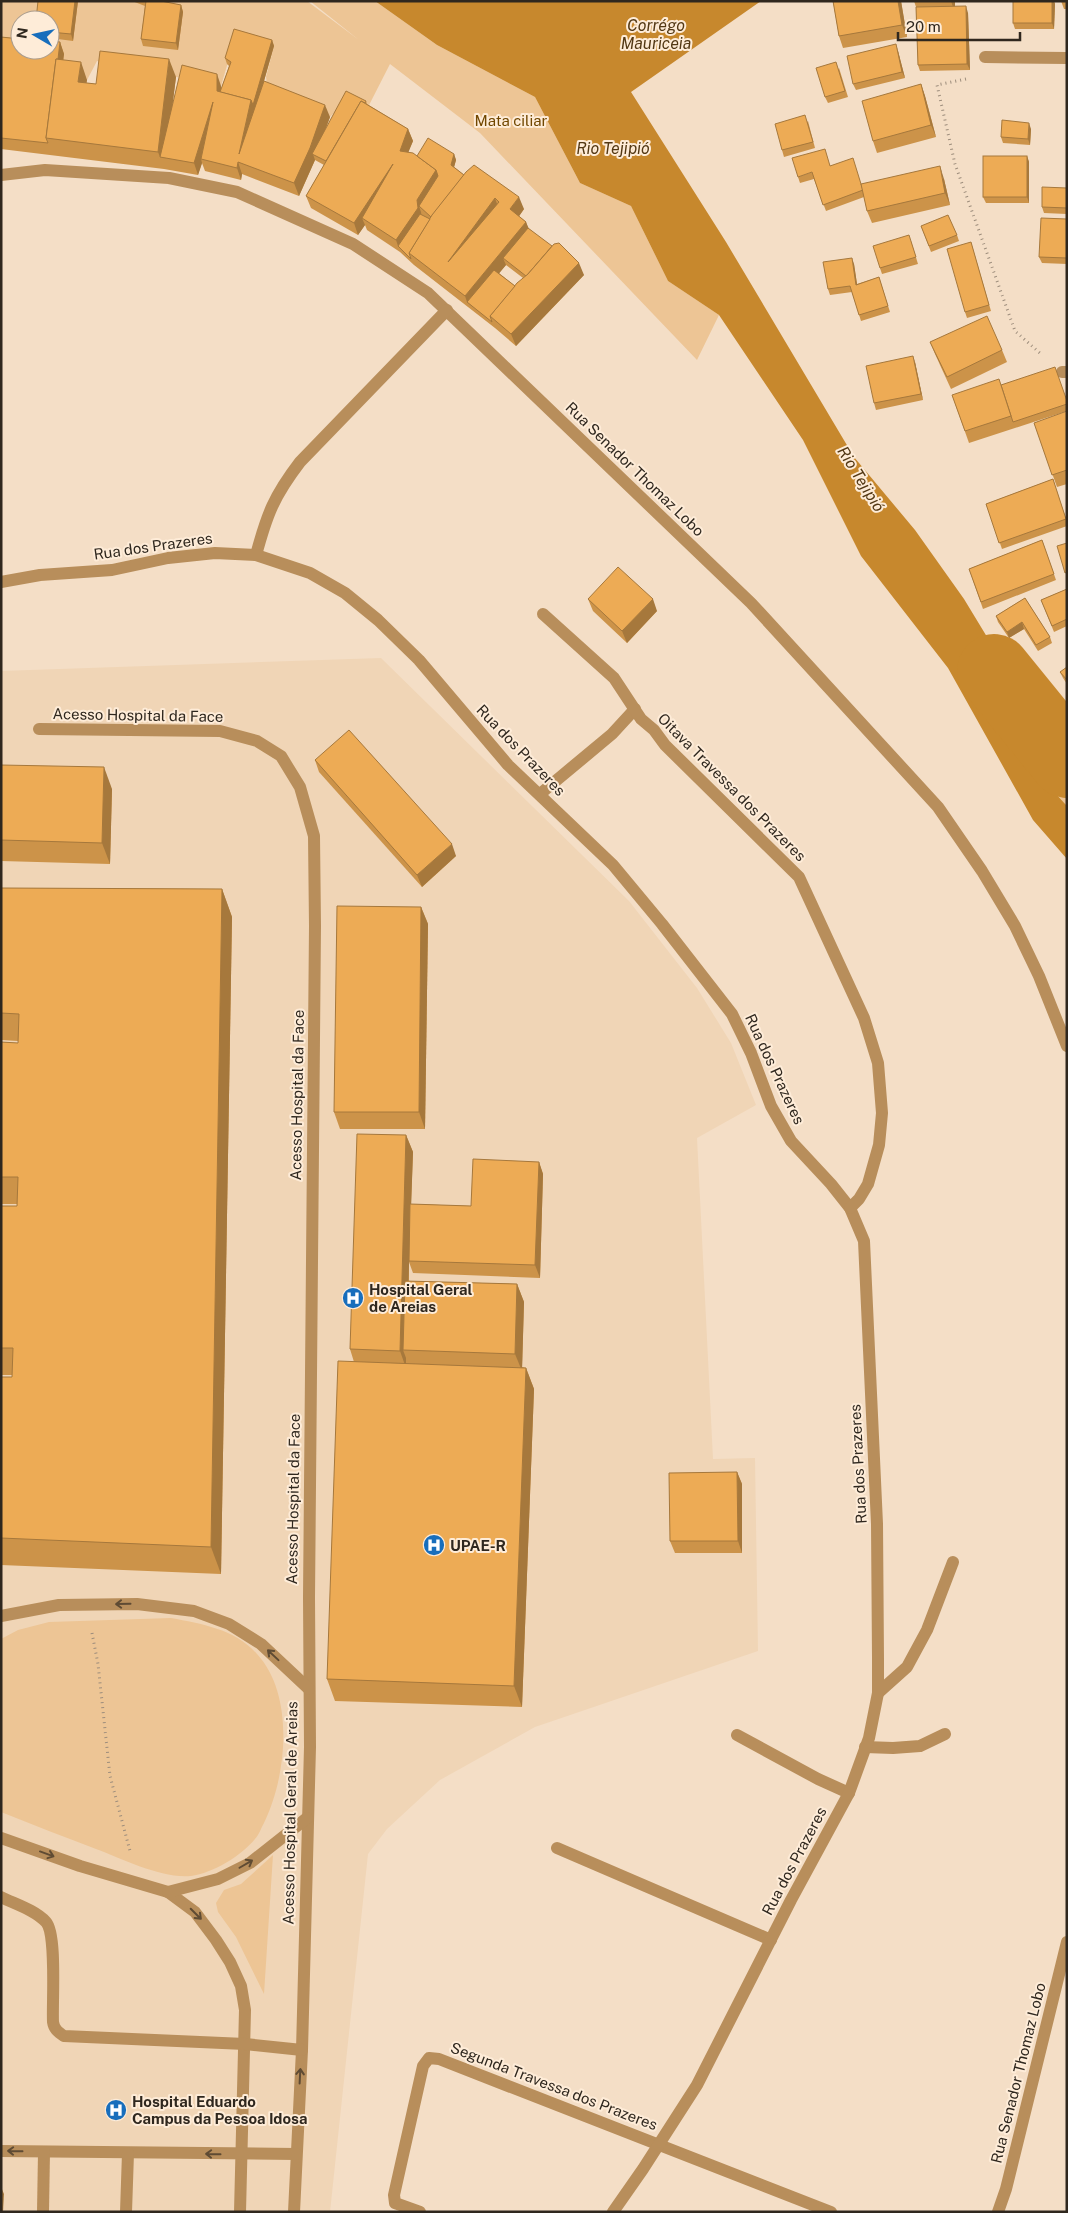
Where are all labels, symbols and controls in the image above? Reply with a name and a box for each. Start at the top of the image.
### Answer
north arrow [10,10,60,60]
scale bar [898,10,1020,42]
water label: Corrégo Mauriceia [621,16,691,53]
text: 20 m [906,18,941,35]
text: N [13,26,31,40]
park label: Mata ciliar [475,112,548,129]
water label: Rio Tejipió [576,139,650,158]
street label: Rua Senador Thomaz Lobo [562,398,708,540]
water label: Rio Tejipió [833,443,889,515]
street label: Rua dos Prazeres [92,529,214,563]
street label: Rua dos Prazeres [473,701,569,799]
street label: Acesso Hospital da Face [52,705,224,725]
street label: Oitava Travessa dos Prazeres [655,710,809,864]
street label: Acesso Hospital da Face [287,1009,307,1181]
street label: Rua dos Prazeres [742,1011,808,1127]
place label: Hospital Geral de Areias [369,1281,473,1315]
hospital icon: Hospital Geral de Areias [341,1286,365,1310]
street label: Rua dos Prazeres [846,1404,870,1524]
street label: Acesso Hospital da Face [283,1413,303,1585]
hospital icon: UPAE-R [422,1533,446,1557]
place label: UPAE-R [450,1537,506,1554]
one-way arrow [116,1600,132,1609]
one-way arrow [266,1649,279,1661]
street label: Acesso Hospital Geral de Areias [280,1701,300,1925]
street label: Rua dos Prazeres [758,1804,830,1918]
one-way arrow [39,1850,55,1859]
one-way arrow [238,1859,253,1869]
one-way arrow [190,1908,202,1920]
street label: Rua Senador Thomaz Lobo [987,1981,1049,2165]
street label: Segunda Travessa dos Prazeres [448,2039,660,2133]
one-way arrow [296,2068,305,2084]
place label: Hospital Eduardo Campus da Pessoa Idosa [132,2093,308,2127]
hospital icon: Hospital Eduardo Campus da Pessoa Idosa [104,2098,128,2122]
one-way arrow [7,2146,24,2156]
one-way arrow [205,2149,221,2159]

